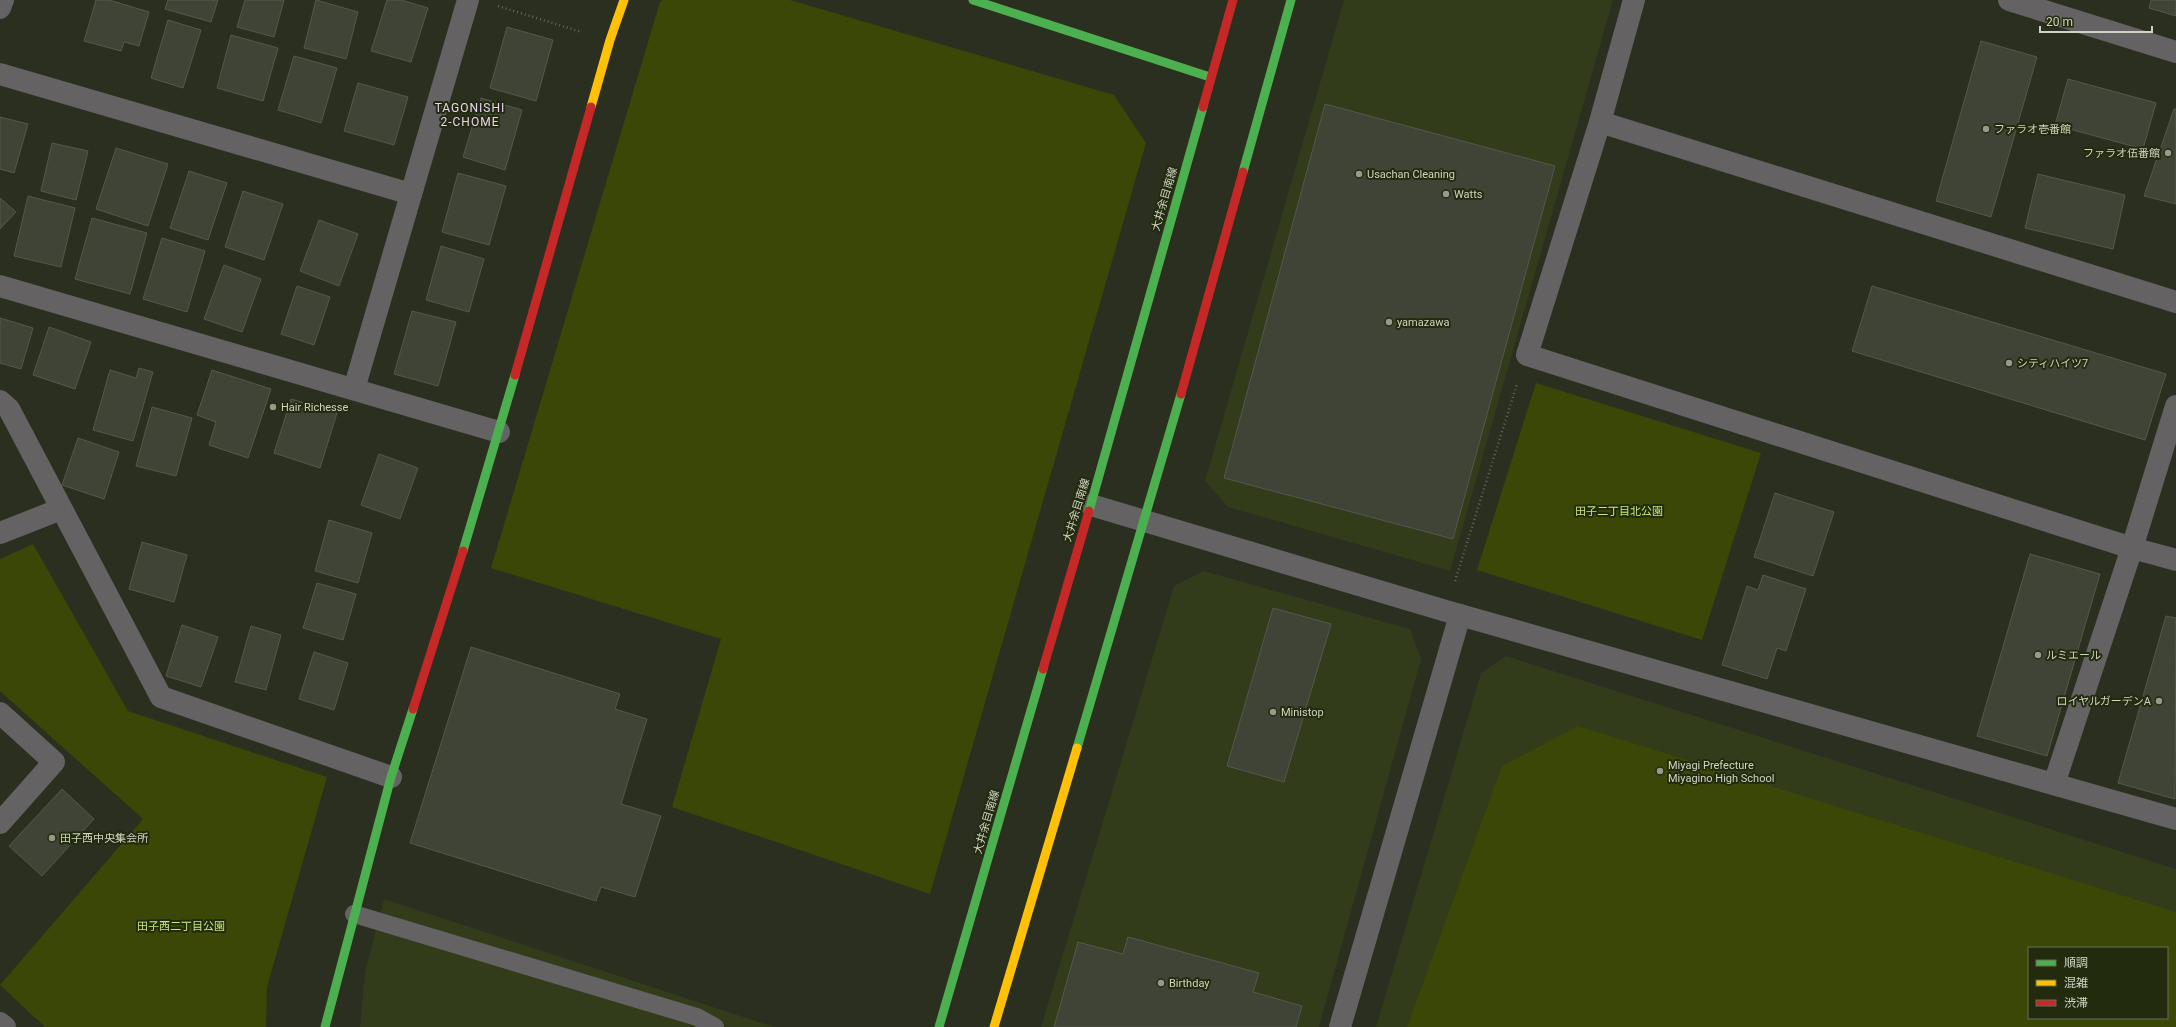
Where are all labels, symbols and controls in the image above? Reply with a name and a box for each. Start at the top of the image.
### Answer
scale bar [2040,8,2152,34]
text: 20 m [2046,15,2073,29]
district label: TAGONISHI 2-CHOME [435,101,505,129]
place label: ファラオ壱番館 [1994,123,2071,136]
marker: ファラオ壱番館 [1981,124,1991,134]
place label: ファラオ伍番館 [2083,147,2160,160]
marker: ファラオ伍番館 [2163,148,2173,158]
street label: 大井余目南線 [1149,166,1180,233]
place label: Usachan Cleaning [1367,168,1455,181]
marker: Usachan Cleaning [1354,169,1364,179]
place label: Watts [1454,188,1483,201]
marker: Watts [1441,189,1451,199]
place label: yamazawa [1397,316,1449,329]
marker: yamazawa [1384,317,1394,327]
place label: シティハイツ7 [2017,357,2088,370]
marker: シティハイツ7 [2004,358,2014,368]
place label: Hair Richesse [281,401,348,414]
marker: Hair Richesse [268,402,278,412]
street label: 大井余目南線 [1061,477,1092,544]
park label: 田子二丁目北公園 [1575,505,1663,518]
place label: ルミエール [2046,649,2101,662]
marker: ルミエール [2033,650,2043,660]
place label: ロイヤルガーデンA [2056,695,2152,708]
marker: ロイヤルガーデンA [2154,696,2164,706]
place label: Ministop [1281,706,1324,719]
marker: Ministop [1268,707,1278,717]
place label: Miyagi Prefecture Miyagino High School [1668,759,1774,785]
marker: Miyagi Prefecture Miyagino High School [1655,766,1665,776]
street label: 大井余目南線 [971,789,1002,856]
place label: 田子西中央集会所 [60,832,149,845]
marker: 田子西中央集会所 [47,833,57,843]
park label: 田子西二丁目公園 [137,920,225,933]
legend [2028,947,2168,1019]
text: 順調 [2064,956,2088,970]
text: 混雑 [2064,976,2088,990]
place label: Birthday [1169,977,1210,990]
marker: Birthday [1156,978,1166,988]
text: 渋滞 [2064,996,2088,1010]

